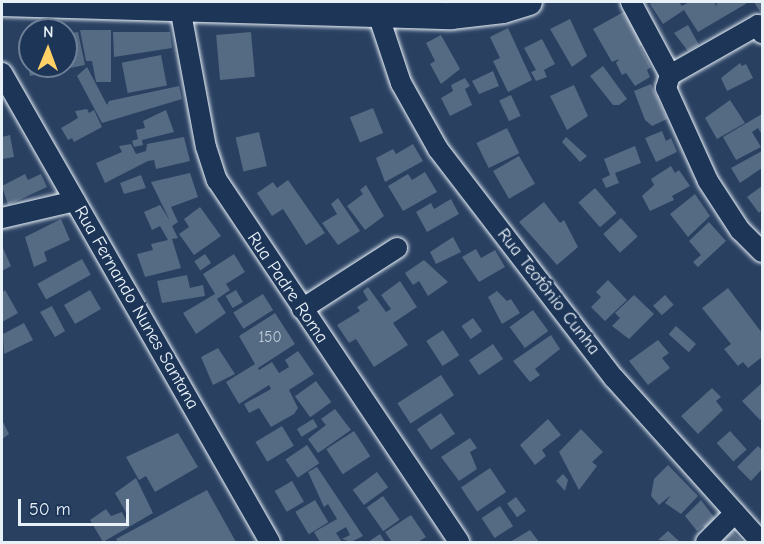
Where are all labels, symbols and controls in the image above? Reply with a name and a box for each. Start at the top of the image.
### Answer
north arrow [18,18,78,78]
text: N [43,23,54,41]
street label: Rua Fernando Nunes Santana [69,203,203,413]
street label: Rua Teotônio Cunha [492,225,604,359]
street label: Rua Padre Roma [242,228,332,348]
house number: 150 [258,329,282,347]
scale bar [21,487,132,525]
text: 50 m [29,499,71,520]

